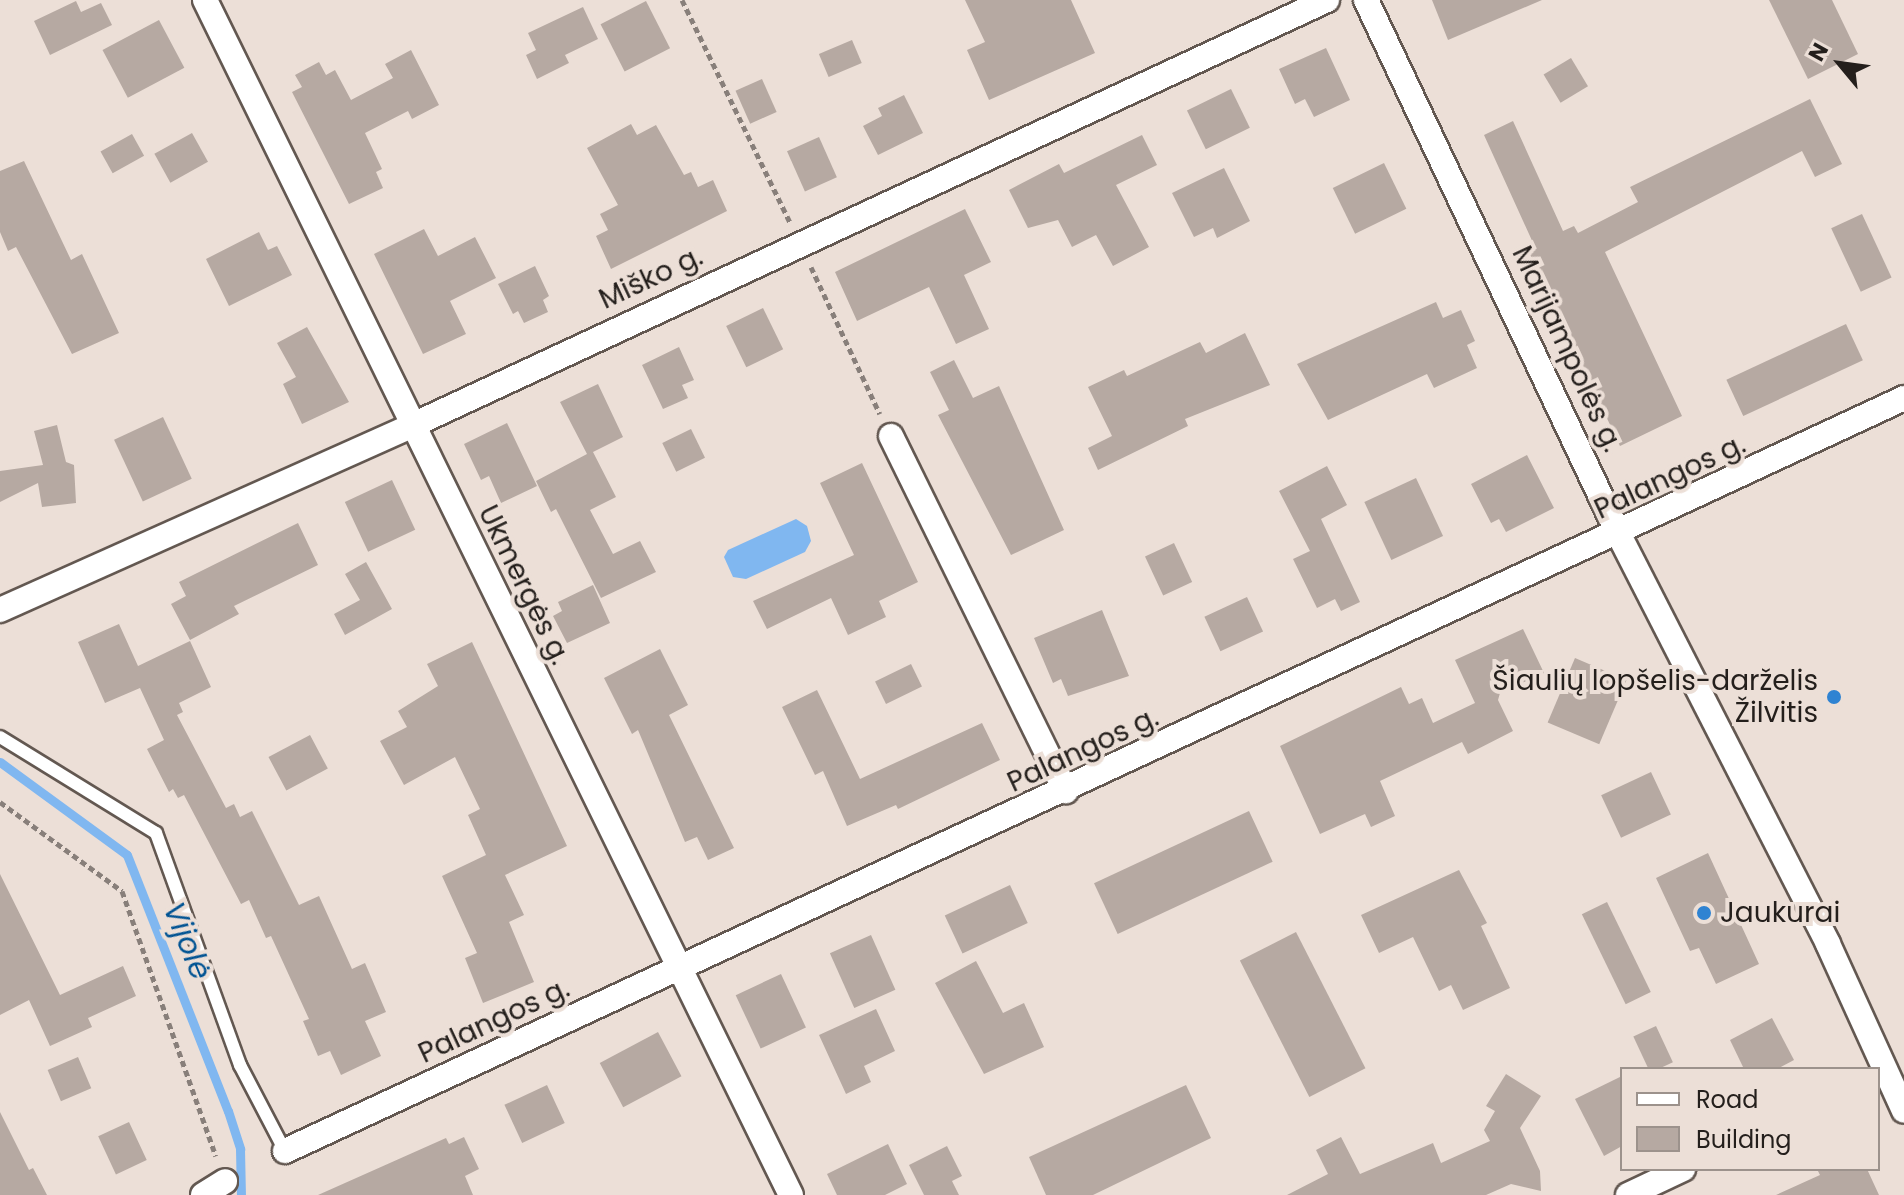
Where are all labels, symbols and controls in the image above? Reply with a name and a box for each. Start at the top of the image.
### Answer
north arrow [1800,24,1880,104]
text: N [1801,37,1836,67]
street label: Miško g. [594,239,708,317]
street label: Marijampolės g. [1505,241,1629,457]
street label: Palangos g. [1589,427,1751,527]
street label: Ukmergės g. [471,500,577,670]
place label: Šiaulių lopšelis-darželis Žilvitis [1492,664,1818,730]
marker: Šiaulių lopšelis-darželis Žilvitis [1825,688,1843,706]
street label: Palangos g. [1002,700,1164,800]
place label: Jaukurai [1720,896,1840,930]
water label: Vijolė [155,897,219,985]
marker: Jaukurai [1695,904,1713,922]
street label: Palangos g. [413,971,575,1071]
legend [1620,1067,1880,1171]
text: Road [1696,1083,1758,1116]
text: Building [1696,1123,1792,1156]

